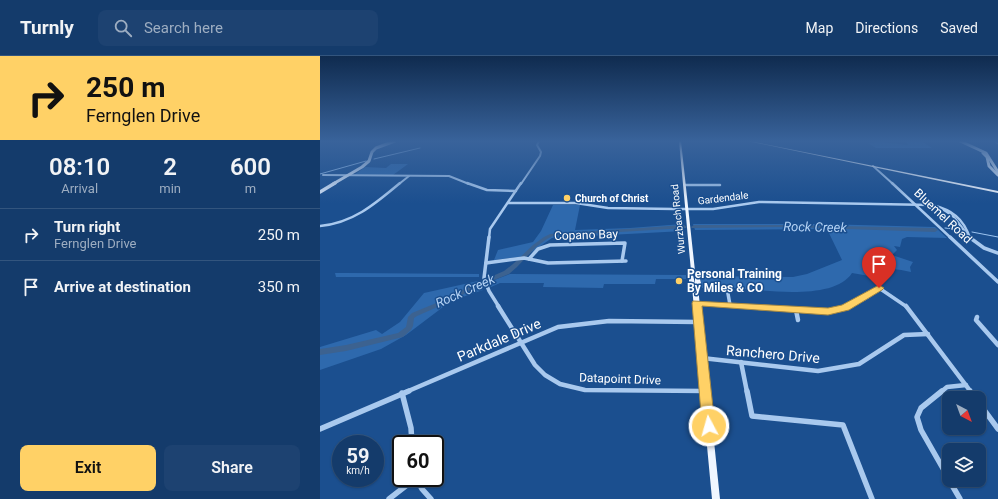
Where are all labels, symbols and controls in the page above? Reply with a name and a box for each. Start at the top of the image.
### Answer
search box [98,10,378,46]
text: Turnly [20,16,74,39]
icon: search [112,17,134,39]
text: Search here [144,19,223,37]
text: Map [806,20,833,36]
text: Directions [855,20,918,36]
text: Saved [940,20,978,36]
text: 250 m [86,71,165,104]
icon: right [20,72,72,124]
text: Fernglen Drive [86,105,200,126]
text: 08:10 [49,153,110,181]
text: 2 [163,153,177,181]
text: 600 [230,153,271,181]
text: Arrival [61,181,98,196]
text: min [159,181,181,196]
text: m [245,181,256,196]
street label: Wurzbach Road [669,184,687,254]
street label: Bluemel Road [911,186,975,246]
street label: Gardendale [697,189,749,207]
marker: Church of Christ [562,193,572,203]
place label: Church of Christ [575,193,649,204]
text: Turn right [54,218,120,236]
water label: Rock Creek [783,219,847,235]
icon: right [20,224,42,246]
text: 250 m [258,226,300,244]
street label: Copano Bay [554,227,619,243]
text: Fernglen Drive [54,236,137,251]
pin [862,247,896,288]
icon: arrive [868,253,890,275]
place label: Personal Training By Miles & CO [687,267,782,295]
water label: Rock Creek [433,271,497,311]
icon: arrive [20,276,42,298]
marker: Personal Training By Miles & CO [674,276,684,286]
text: Arrive at destination [54,278,191,296]
text: 350 m [258,278,300,296]
street label: Parkdale Drive [455,315,543,365]
street label: Ranchero Drive [726,342,820,366]
street label: Datapoint Drive [579,371,661,387]
north arrow [942,391,986,435]
map controls [942,391,986,487]
position arrow [688,405,730,447]
speed limit sign: 60 [392,435,444,487]
button: layers [942,443,986,487]
text: 59 [347,444,369,468]
button: Exit [20,445,156,491]
button: Share [164,445,300,491]
text: km/h [346,465,370,476]

